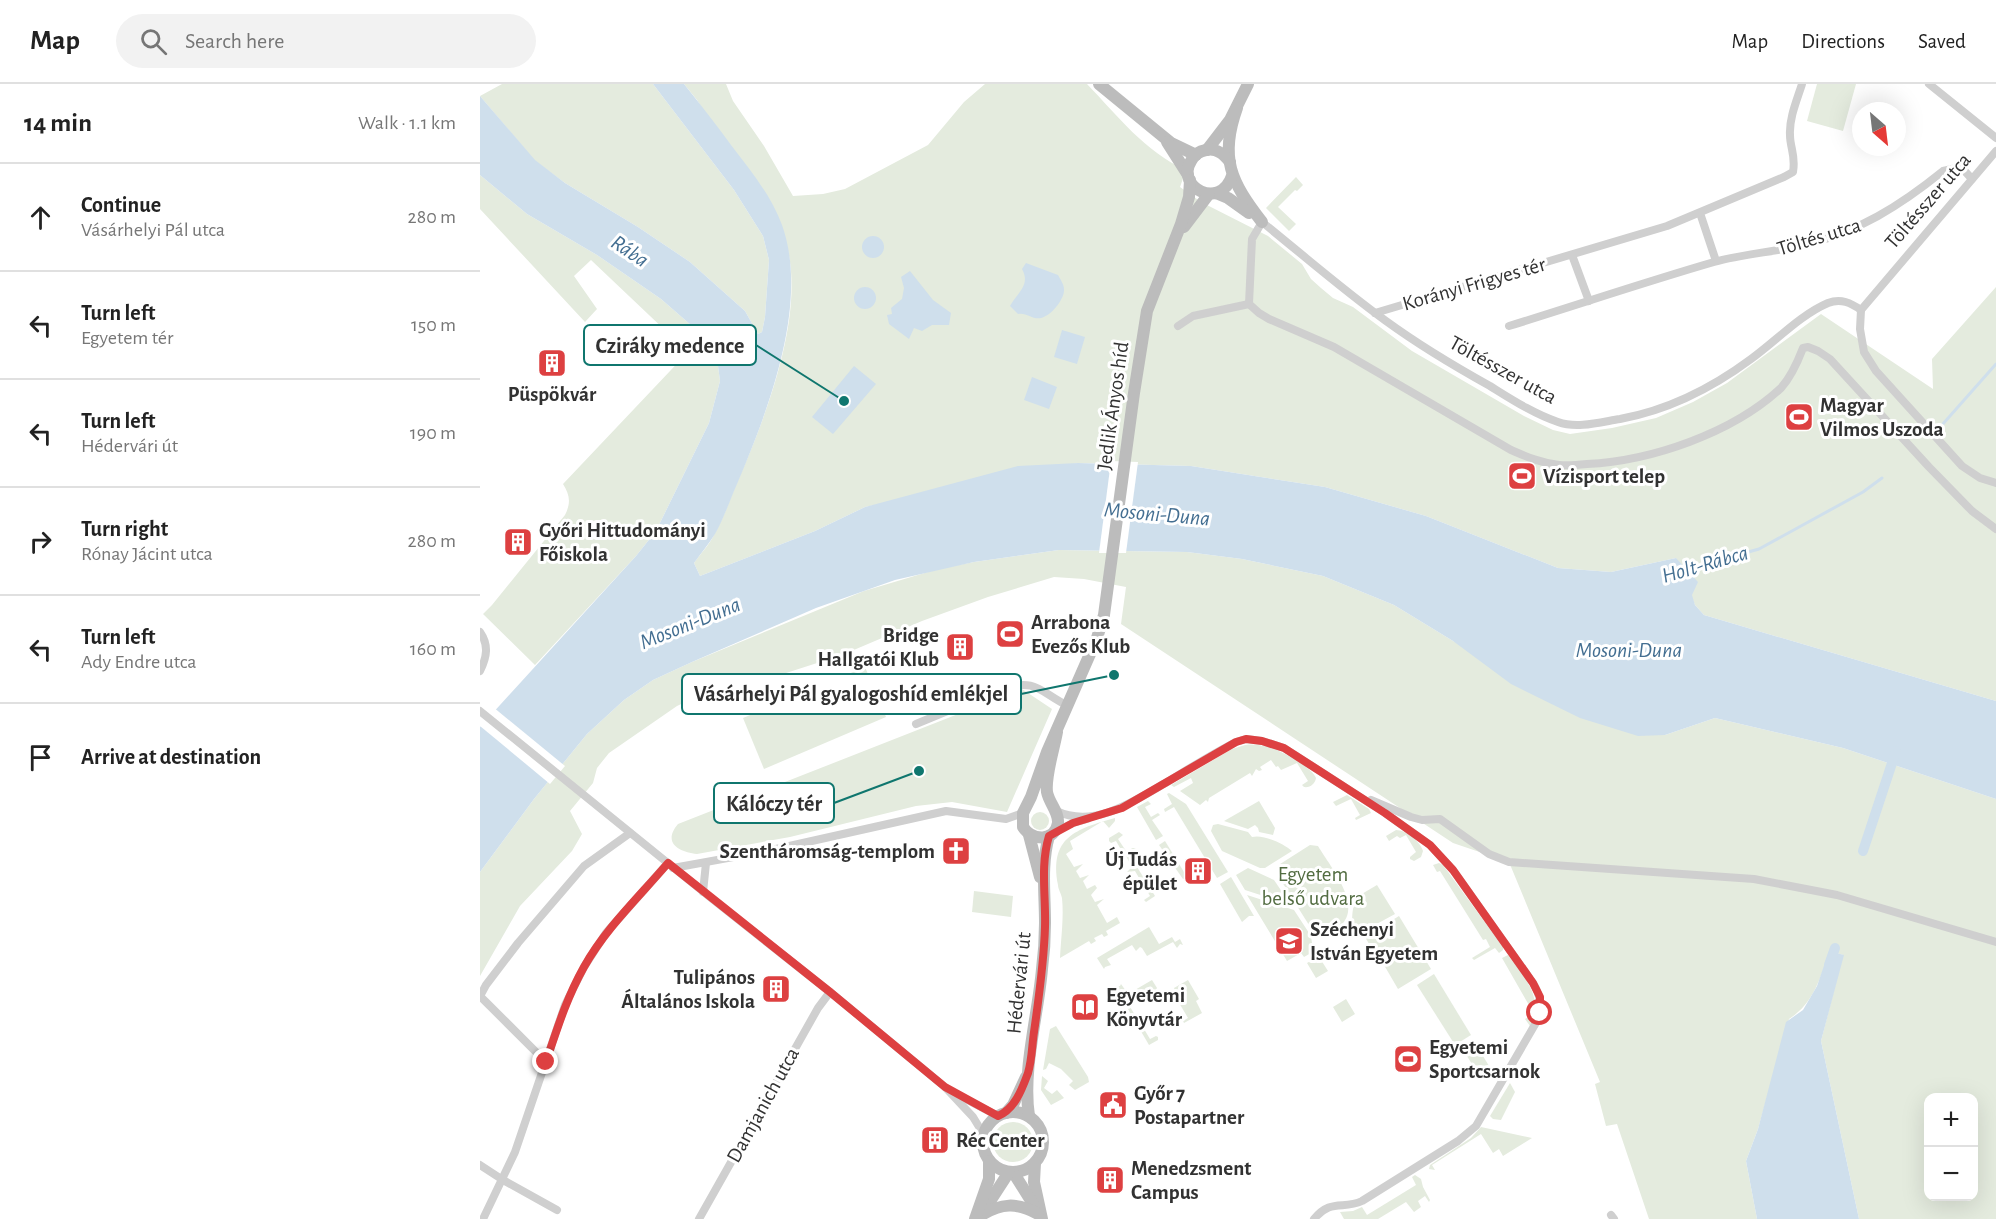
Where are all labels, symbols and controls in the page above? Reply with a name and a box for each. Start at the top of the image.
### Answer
search box [116,14,536,68]
icon: search [137,25,170,58]
text: Map [30,27,80,55]
text: Search here [185,30,284,52]
text: Map [1732,31,1768,52]
text: Directions [1801,31,1885,52]
text: Saved [1918,31,1966,52]
north arrow [1852,102,1906,156]
text: 14 min [24,110,92,136]
text: Walk · 1.1 km [358,113,456,133]
street label: Töltésszer utca [1881,149,1975,253]
text: Continue [81,194,161,216]
icon: ahead [24,201,57,234]
text: 280 m [408,207,456,227]
street label: Töltés utca [1775,214,1864,260]
text: Vásárhelyi Pál utca [81,220,225,240]
water label: Rába [607,231,653,271]
street label: Korányi Frigyes tér [1400,253,1548,314]
text: Turn left [81,302,155,324]
icon: left [24,309,57,342]
text: 150 m [411,315,456,335]
callout: Cziráky medence [584,325,756,365]
text: Egyetem tér [81,328,173,348]
street label: Töltésszer utca [1446,332,1560,408]
text: Cziráky medence [596,335,744,358]
street label: Jedlik Ányos híd [1092,340,1132,472]
building icon: Püspökvár [536,347,568,379]
place label: Püspökvár [508,384,597,405]
place label: Magyar Vilmos Uszoda [1820,395,1944,440]
sports icon: Magyar Vilmos Uszoda [1783,401,1815,433]
text: Turn left [81,410,155,432]
icon: left [24,417,57,450]
text: 190 m [410,423,456,443]
text: Hédervári út [81,436,178,456]
sports icon: Vízisport telep [1506,460,1538,492]
place label: Vízisport telep [1543,466,1665,487]
water label: Mosoni-Duna [1103,498,1211,530]
text: Turn right [81,518,168,540]
place label: Győri Hittudományi Főiskola [539,520,706,565]
icon: right [24,525,57,558]
building icon: Győri Hittudományi Főiskola [502,526,534,558]
text: 280 m [408,531,456,551]
water label: Holt-Rábca [1659,541,1751,587]
text: Rónay Jácint utca [81,544,213,564]
water label: Mosoni-Duna [637,593,743,653]
place label: Arrabona Evezős Klub [1031,612,1130,657]
sports icon: Arrabona Evezős Klub [994,618,1026,650]
place label: Bridge Hallgatói Klub [818,625,939,670]
text: Turn left [81,626,155,648]
building icon: Bridge Hallgatói Klub [944,631,976,663]
icon: left [24,633,57,666]
text: 160 m [410,639,456,659]
water label: Mosoni-Duna [1576,639,1682,661]
text: Ady Endre utca [81,652,197,672]
callout: Vásárhelyi Pál gyalogoshíd emlékjel [682,674,1021,714]
text: Vásárhelyi Pál gyalogoshíd emlékjel [694,683,1008,706]
icon: arrive [24,741,57,774]
text: Arrive at destination [81,746,261,768]
callout: Kálóczy tér [714,783,834,823]
text: Kálóczy tér [726,793,822,816]
church icon: Szentháromság-templom [940,835,972,867]
place label: Szentháromság-templom [720,841,935,862]
place label: Új Tudás épület [1105,846,1177,894]
building icon: Új Tudás épület [1182,855,1214,887]
park label: Egyetem belső udvara [1261,864,1365,909]
place label: Széchenyi István Egyetem [1310,919,1438,964]
school or university icon: Széchenyi István Egyetem [1273,925,1305,957]
street label: Hédervári út [1003,931,1035,1035]
place label: Tulipános Általános Iskola [621,967,755,1012]
building icon: Tulipános Általános Iskola [760,973,792,1005]
place label: Egyetemi Könyvtár [1106,985,1185,1030]
library icon: Egyetemi Könyvtár [1069,991,1101,1023]
route start [1526,999,1552,1025]
place label: Egyetemi Sportcsarnok [1429,1037,1541,1082]
sports icon: Egyetemi Sportcsarnok [1392,1043,1424,1075]
street label: Damjanich utca [723,1044,803,1166]
route end [532,1048,558,1074]
place label: Győr 7 Postapartner [1134,1083,1245,1128]
public building icon: Győr 7 Postapartner [1097,1089,1129,1121]
map controls [1924,1093,1978,1201]
button: + [1924,1093,1978,1147]
building icon: Réc Center [919,1124,951,1156]
place label: Réc Center [956,1130,1045,1151]
button: − [1924,1147,1978,1201]
place label: Menedzsment Campus [1131,1158,1251,1203]
building icon: Menedzsment Campus [1094,1164,1126,1196]

